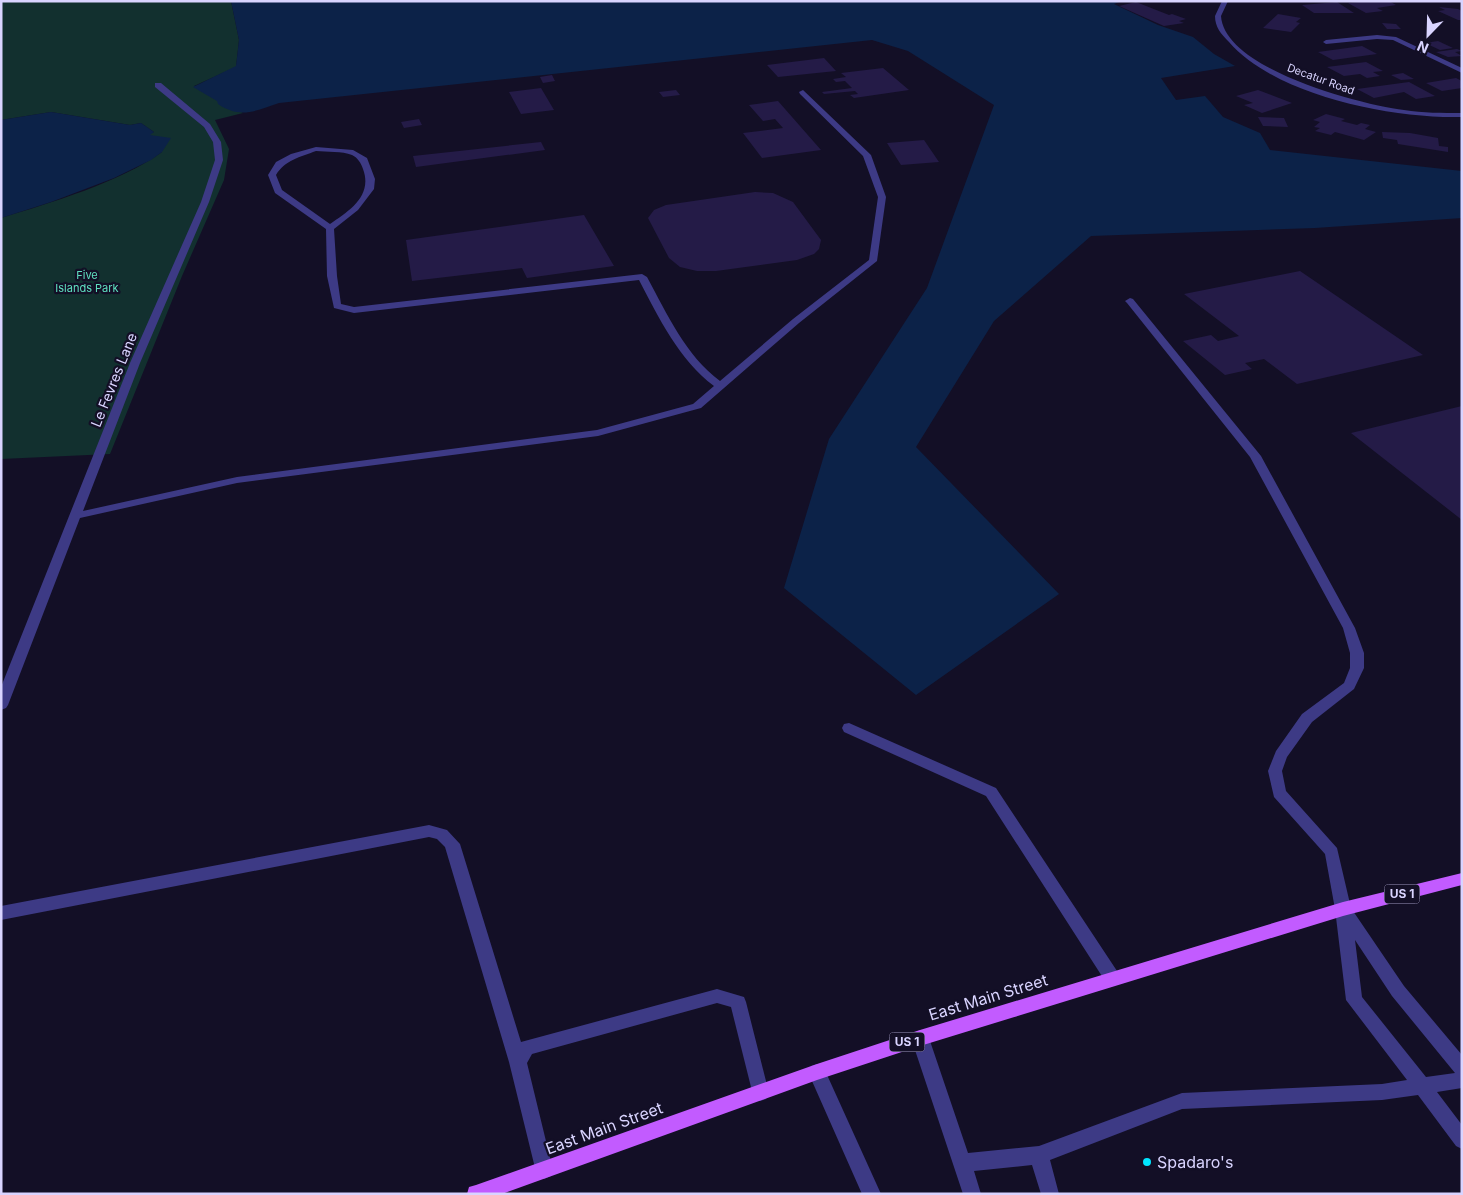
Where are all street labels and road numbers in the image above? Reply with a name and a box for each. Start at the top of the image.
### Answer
street label: Decatur Road [1285,60,1357,98]
street label: Le Fevres Lane [87,330,140,429]
road number: US 1 [1384,884,1420,904]
street label: East Main Street [926,969,1050,1025]
road number: US 1 [890,1032,924,1052]
street label: East Main Street [543,1098,665,1158]

